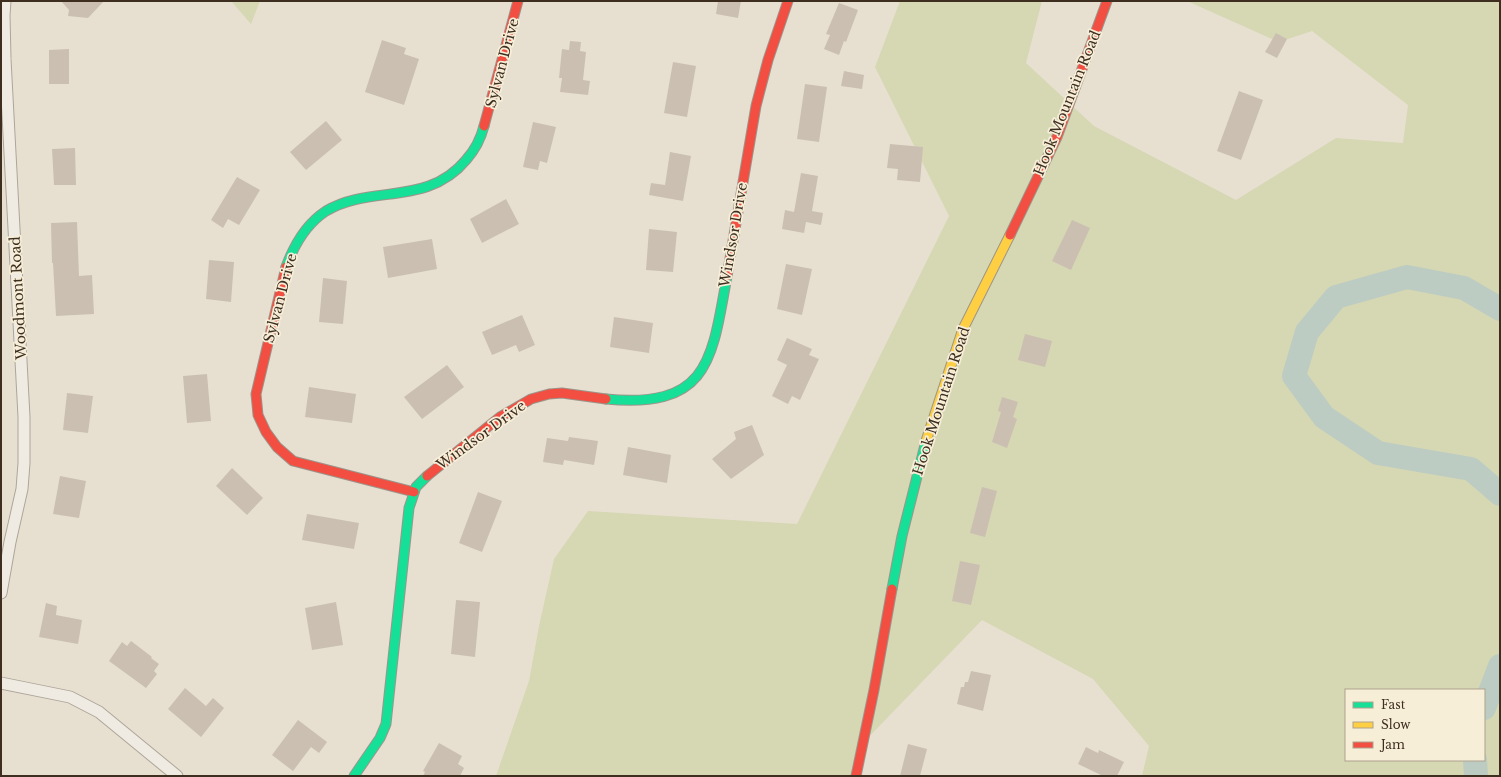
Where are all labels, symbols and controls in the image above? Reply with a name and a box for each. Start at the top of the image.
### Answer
street label: Sylvan Drive [481,16,523,110]
street label: Hook Mountain Road [1030,27,1105,178]
street label: Windsor Drive [715,181,751,290]
street label: Woodmont Road [6,235,30,361]
street label: Sylvan Drive [259,251,301,345]
street label: Hook Mountain Road [908,324,974,478]
street label: Windsor Drive [432,397,529,474]
legend [1345,689,1485,761]
text: Fast [1381,697,1406,712]
text: Slow [1381,717,1411,732]
text: Jam [1379,737,1405,752]

